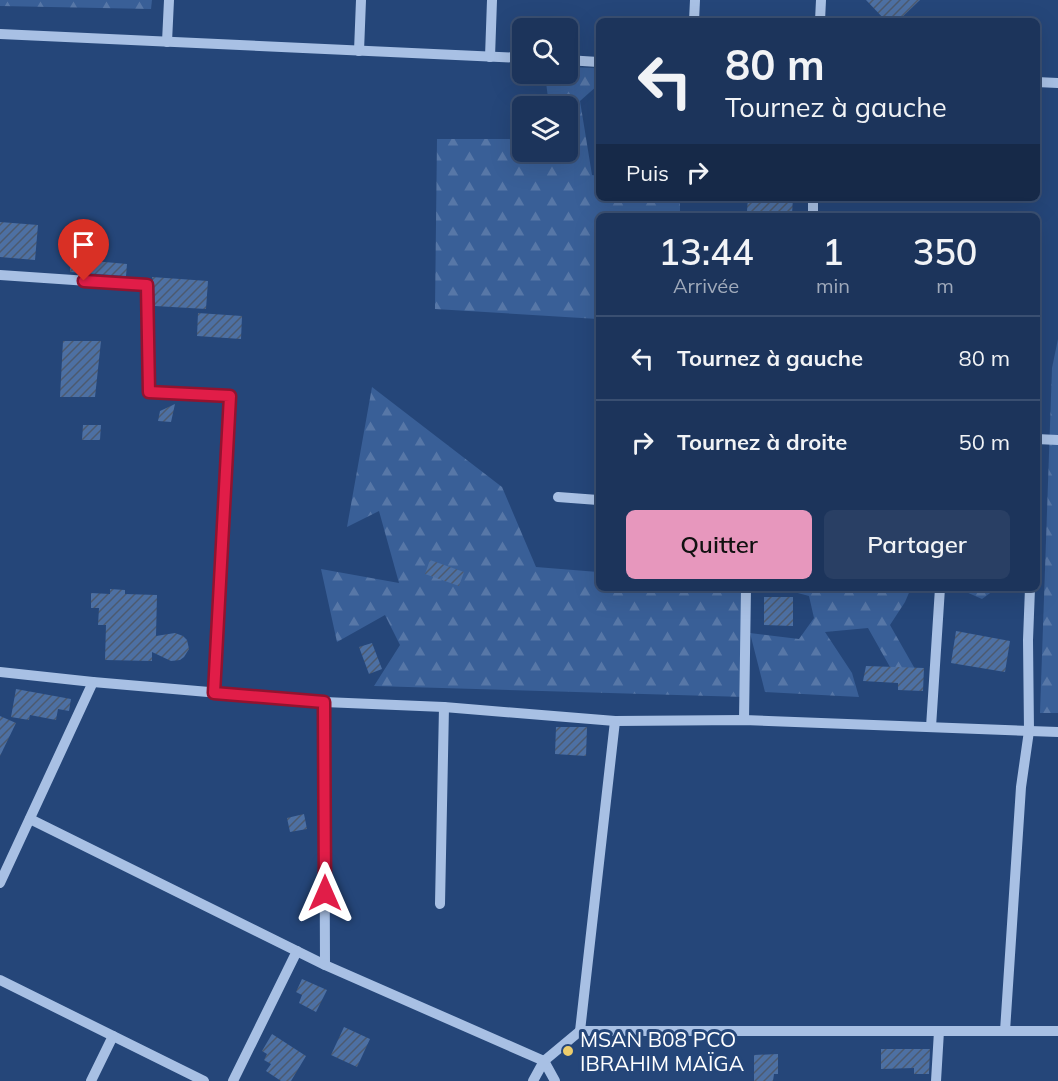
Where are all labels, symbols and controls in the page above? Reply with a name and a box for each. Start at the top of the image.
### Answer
map controls [512,18,578,162]
button: search [512,18,578,84]
text: 80 m [725,38,825,91]
icon: left [626,42,704,120]
text: Tournez à gauche [725,90,947,124]
button: layers [512,96,578,162]
icon: right [681,156,714,189]
text: Puis [626,159,669,187]
pin [58,219,109,281]
icon: arrive [67,228,100,261]
text: 13:44 [659,229,753,274]
text: 1 [822,229,844,274]
text: 350 [913,229,977,274]
text: Arrivée [673,273,739,298]
text: min [816,273,850,298]
text: m [936,273,954,298]
icon: left [626,342,659,375]
text: Tournez à gauche [677,344,863,372]
text: 80 m [959,344,1010,372]
icon: right [626,426,659,459]
text: Tournez à droite [677,428,847,456]
text: 50 m [959,428,1010,456]
button: Quitter [626,510,812,579]
button: Partager [824,510,1010,579]
position arrow [293,861,357,925]
place label: MSAN B08 PCO IBRAHIM MAÏGA [580,1026,745,1076]
marker: MSAN B08 PCO IBRAHIM MAÏGA [561,1044,575,1058]

